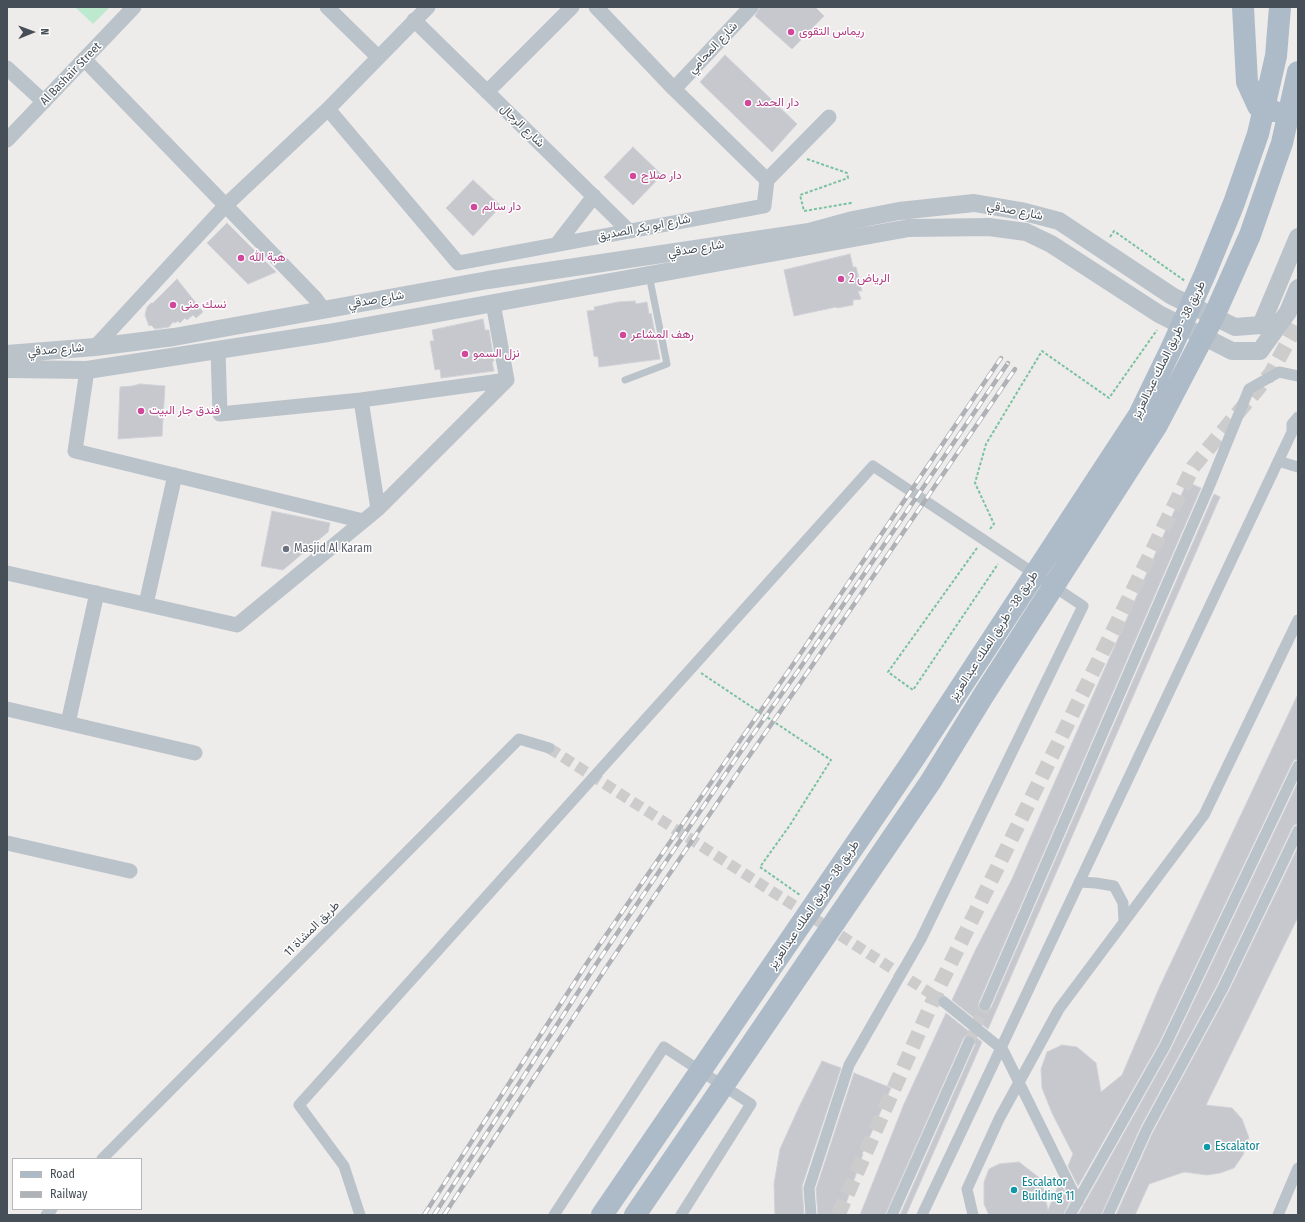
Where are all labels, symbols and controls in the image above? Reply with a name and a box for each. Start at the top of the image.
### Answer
north arrow [12,12,52,52]
street label: شارع المحامي [685,19,741,77]
place label: ريماس التقوى [799,25,864,39]
marker: ريماس التقوى [786,27,796,37]
text: N [38,28,51,35]
street label: Al Bashair Street [38,40,104,108]
place label: دار الحمد [756,96,799,110]
marker: دار الحمد [743,98,753,108]
street label: شارع الرجال [497,101,547,151]
place label: دار صلاح [641,169,682,183]
marker: دار صلاح [628,171,638,181]
street label: شارع صدقي [986,199,1044,223]
place label: دار سالم [482,200,521,214]
marker: دار سالم [469,202,479,212]
street label: شارع ابو بكر الصديق [596,212,692,244]
street label: شارع صدقي [667,237,725,261]
place label: هبة الله [249,251,286,265]
marker: هبة الله [236,253,246,263]
place label: الرياض 2 [849,272,890,286]
marker: الرياض 2 [836,274,846,284]
street label: طريق 38 - طريق الملك عبدالعزيز [1129,279,1209,421]
street label: شارع صدقي [347,288,405,312]
place label: نسك منى [181,298,227,312]
marker: نسك منى [168,300,178,310]
place label: رهف المشاعر [631,328,694,342]
marker: رهف المشاعر [618,330,628,340]
street label: شارع صدقي [27,340,85,360]
place label: نزل السمو [473,347,520,361]
marker: نزل السمو [460,349,470,359]
place label: فندق جار البيت [149,404,220,418]
marker: فندق جار البيت [136,406,146,416]
place label: Masjid Al Karam [294,542,372,556]
marker: Masjid Al Karam [281,544,291,554]
street label: طريق 38 - طريق الملك عبدالعزيز [947,568,1041,704]
street label: طريق 38 - طريق الملك عبدالعزيز [766,838,862,972]
street label: طريق المشاة 11 [281,898,343,960]
place label: Escalator [1215,1140,1260,1154]
marker: Escalator [1202,1142,1212,1152]
legend [12,1158,142,1210]
text: Road [50,1167,75,1181]
place label: Escalator Building 11 [1022,1176,1074,1204]
marker: Escalator Building 11 [1009,1185,1019,1195]
text: Railway [50,1187,87,1201]

